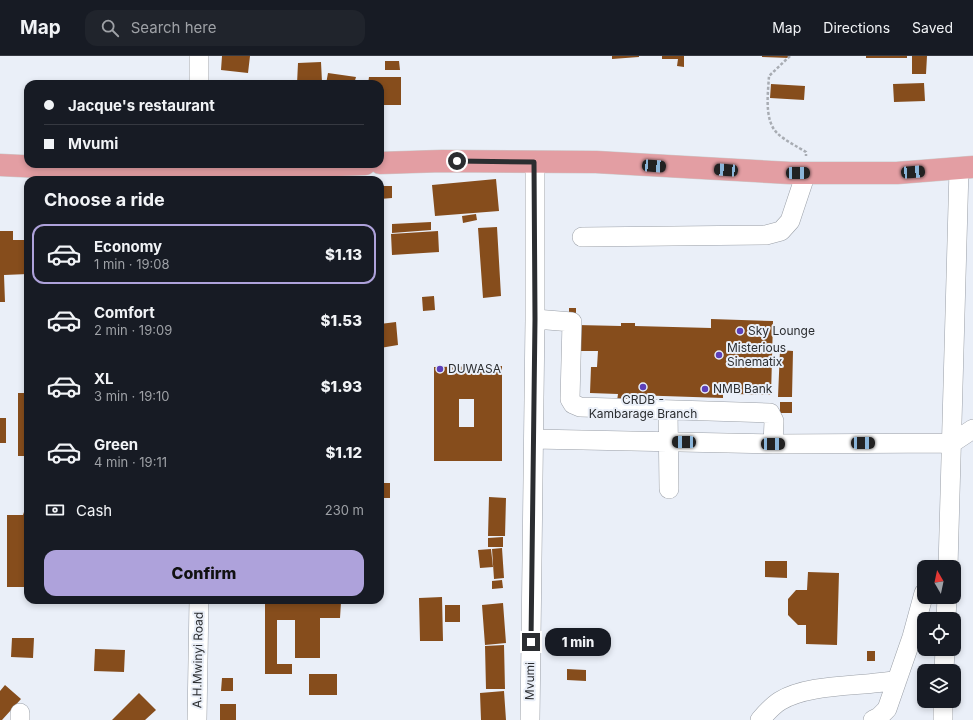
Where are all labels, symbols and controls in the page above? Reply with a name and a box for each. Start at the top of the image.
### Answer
search box [85,10,365,46]
text: Map [20,16,61,39]
icon: search [99,17,121,39]
text: Search here [131,18,216,37]
text: Map [772,19,801,36]
text: Directions [823,19,890,36]
text: Saved [912,19,953,36]
text: Jacque's restaurant [68,96,215,115]
text: Mvumi [68,134,118,153]
route start [448,152,466,170]
car [642,159,666,173]
car [714,163,738,177]
car [901,165,925,179]
car [786,167,810,179]
text: Choose a ride [44,189,165,210]
icon: car [46,236,82,272]
text: Economy [94,237,162,256]
text: $1.13 [325,245,362,264]
text: 1 min · 19:08 [94,256,170,272]
icon: car [46,302,82,338]
text: Comfort [94,303,155,322]
text: $1.53 [321,311,362,330]
text: 2 min · 19:09 [94,322,172,338]
place label: Sky Lounge [748,323,815,338]
marker: Sky Lounge [735,326,745,336]
place label: Misterious Sinematix [727,340,786,369]
marker: Misterious Sinematix [714,350,724,360]
place label: DUWASA [448,361,501,376]
marker: DUWASA [435,364,445,374]
icon: car [46,368,82,404]
text: XL [94,369,114,388]
text: $1.93 [321,377,362,396]
place label: NMB Bank [713,381,773,396]
marker: CRDB - Kambarage Branch [638,382,648,392]
marker: NMB Bank [700,384,710,394]
text: 3 min · 19:10 [94,388,170,404]
place label: CRDB - Kambarage Branch [589,392,697,421]
icon: car [46,434,82,470]
text: Green [94,435,138,454]
car [672,436,696,448]
car [851,437,875,449]
car [761,438,785,450]
text: $1.12 [325,443,362,462]
text: 4 min · 19:11 [94,454,167,470]
icon: cash [44,499,66,521]
text: Cash [76,501,112,520]
text: 230 m [325,502,364,518]
button: Confirm [44,550,364,596]
north arrow [917,560,961,604]
map controls [917,560,961,708]
street label: A.H.Mwinyi Road [189,612,206,708]
button: locate [917,612,961,656]
callout: 1 min [545,628,611,656]
route end [522,633,540,651]
text: 1 min [562,634,594,650]
street label: Mvumi [522,662,537,700]
button: layers [917,664,961,708]

